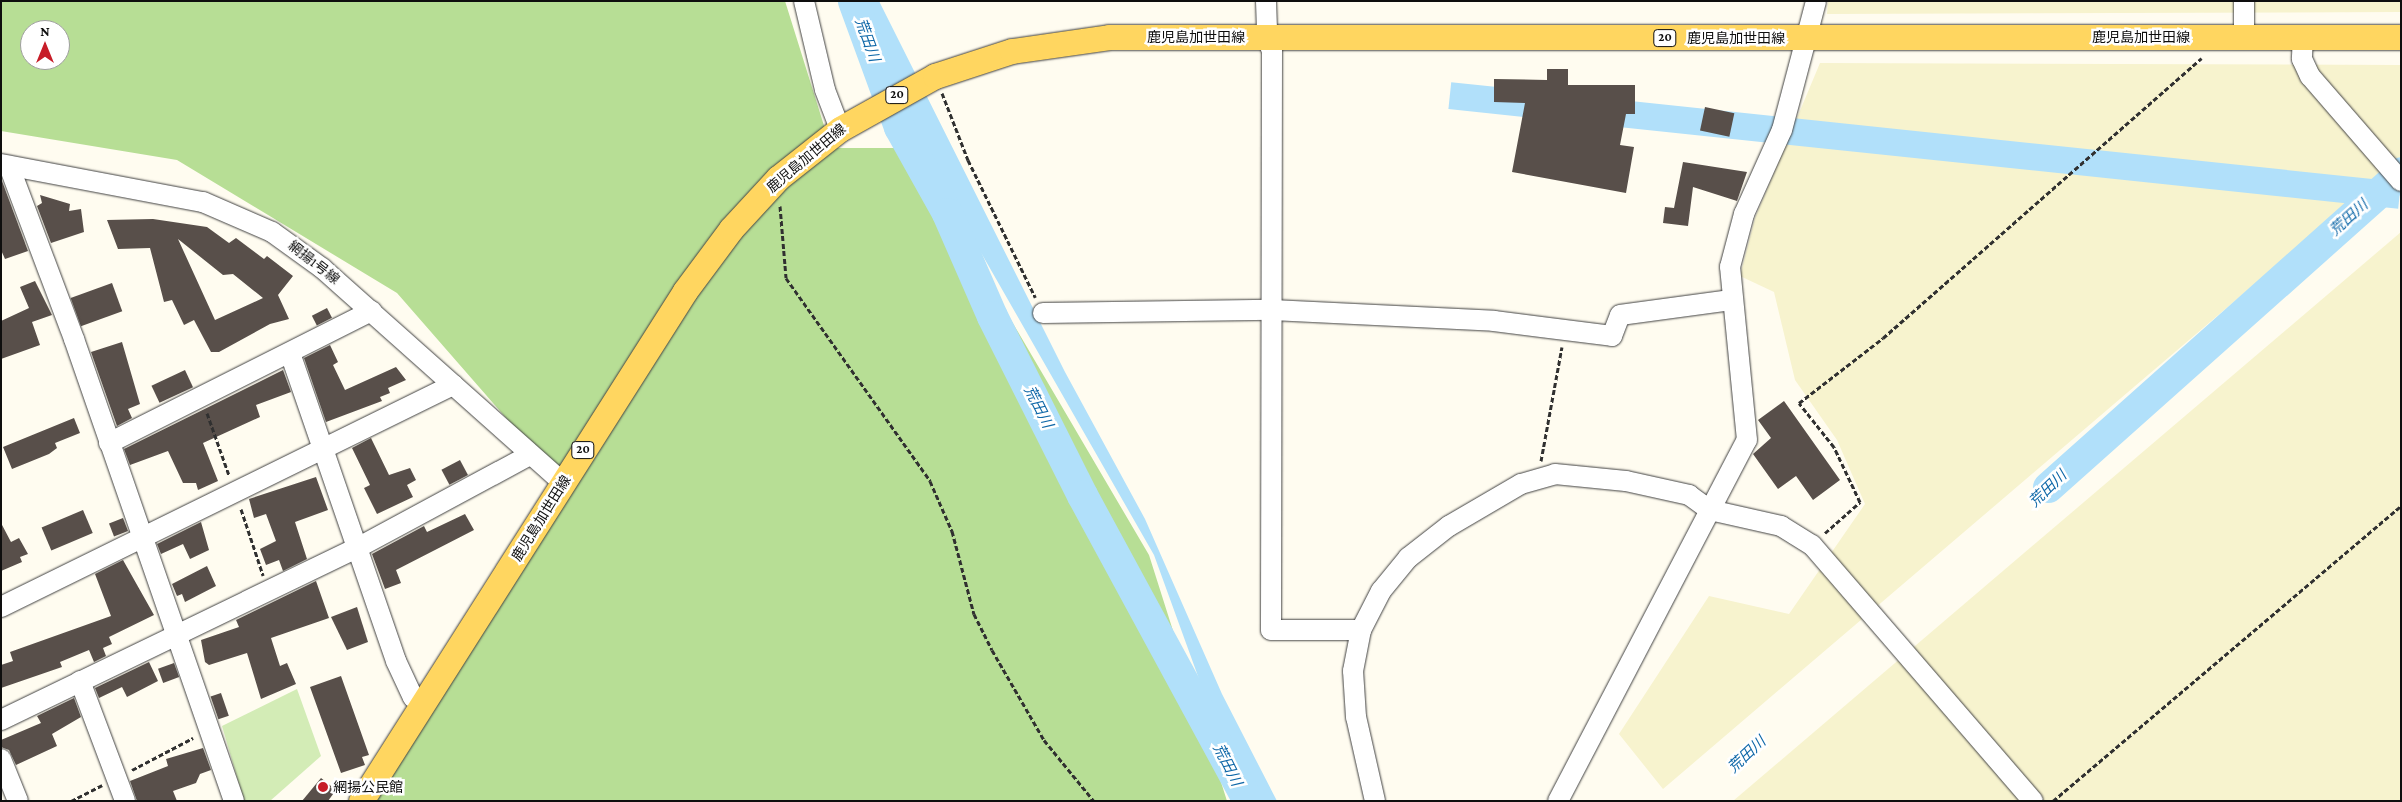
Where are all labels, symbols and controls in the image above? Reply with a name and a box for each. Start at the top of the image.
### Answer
water label: 荒田川 [851,16,883,64]
north arrow [20,20,70,70]
text: N [40,23,50,39]
road number: 20 [1652,28,1678,48]
street label: 鹿児島加世田線 [1147,29,1245,45]
street label: 鹿児島加世田線 [2092,29,2190,45]
street label: 鹿児島加世田線 [1687,30,1785,46]
road number: 20 [884,86,910,104]
street label: 鹿児島加世田線 [763,120,849,196]
water label: 荒田川 [2326,196,2372,240]
street label: 網揚1号線 [285,237,343,287]
water label: 荒田川 [1020,383,1056,431]
road number: 20 [570,440,596,460]
water label: 荒田川 [2026,467,2070,511]
street label: 鹿児島加世田線 [508,472,574,564]
water label: 荒田川 [1724,733,1770,777]
water label: 荒田川 [1209,741,1245,789]
place label: 網揚公民館 [333,779,403,795]
marker: 網揚公民館 [317,781,329,793]

